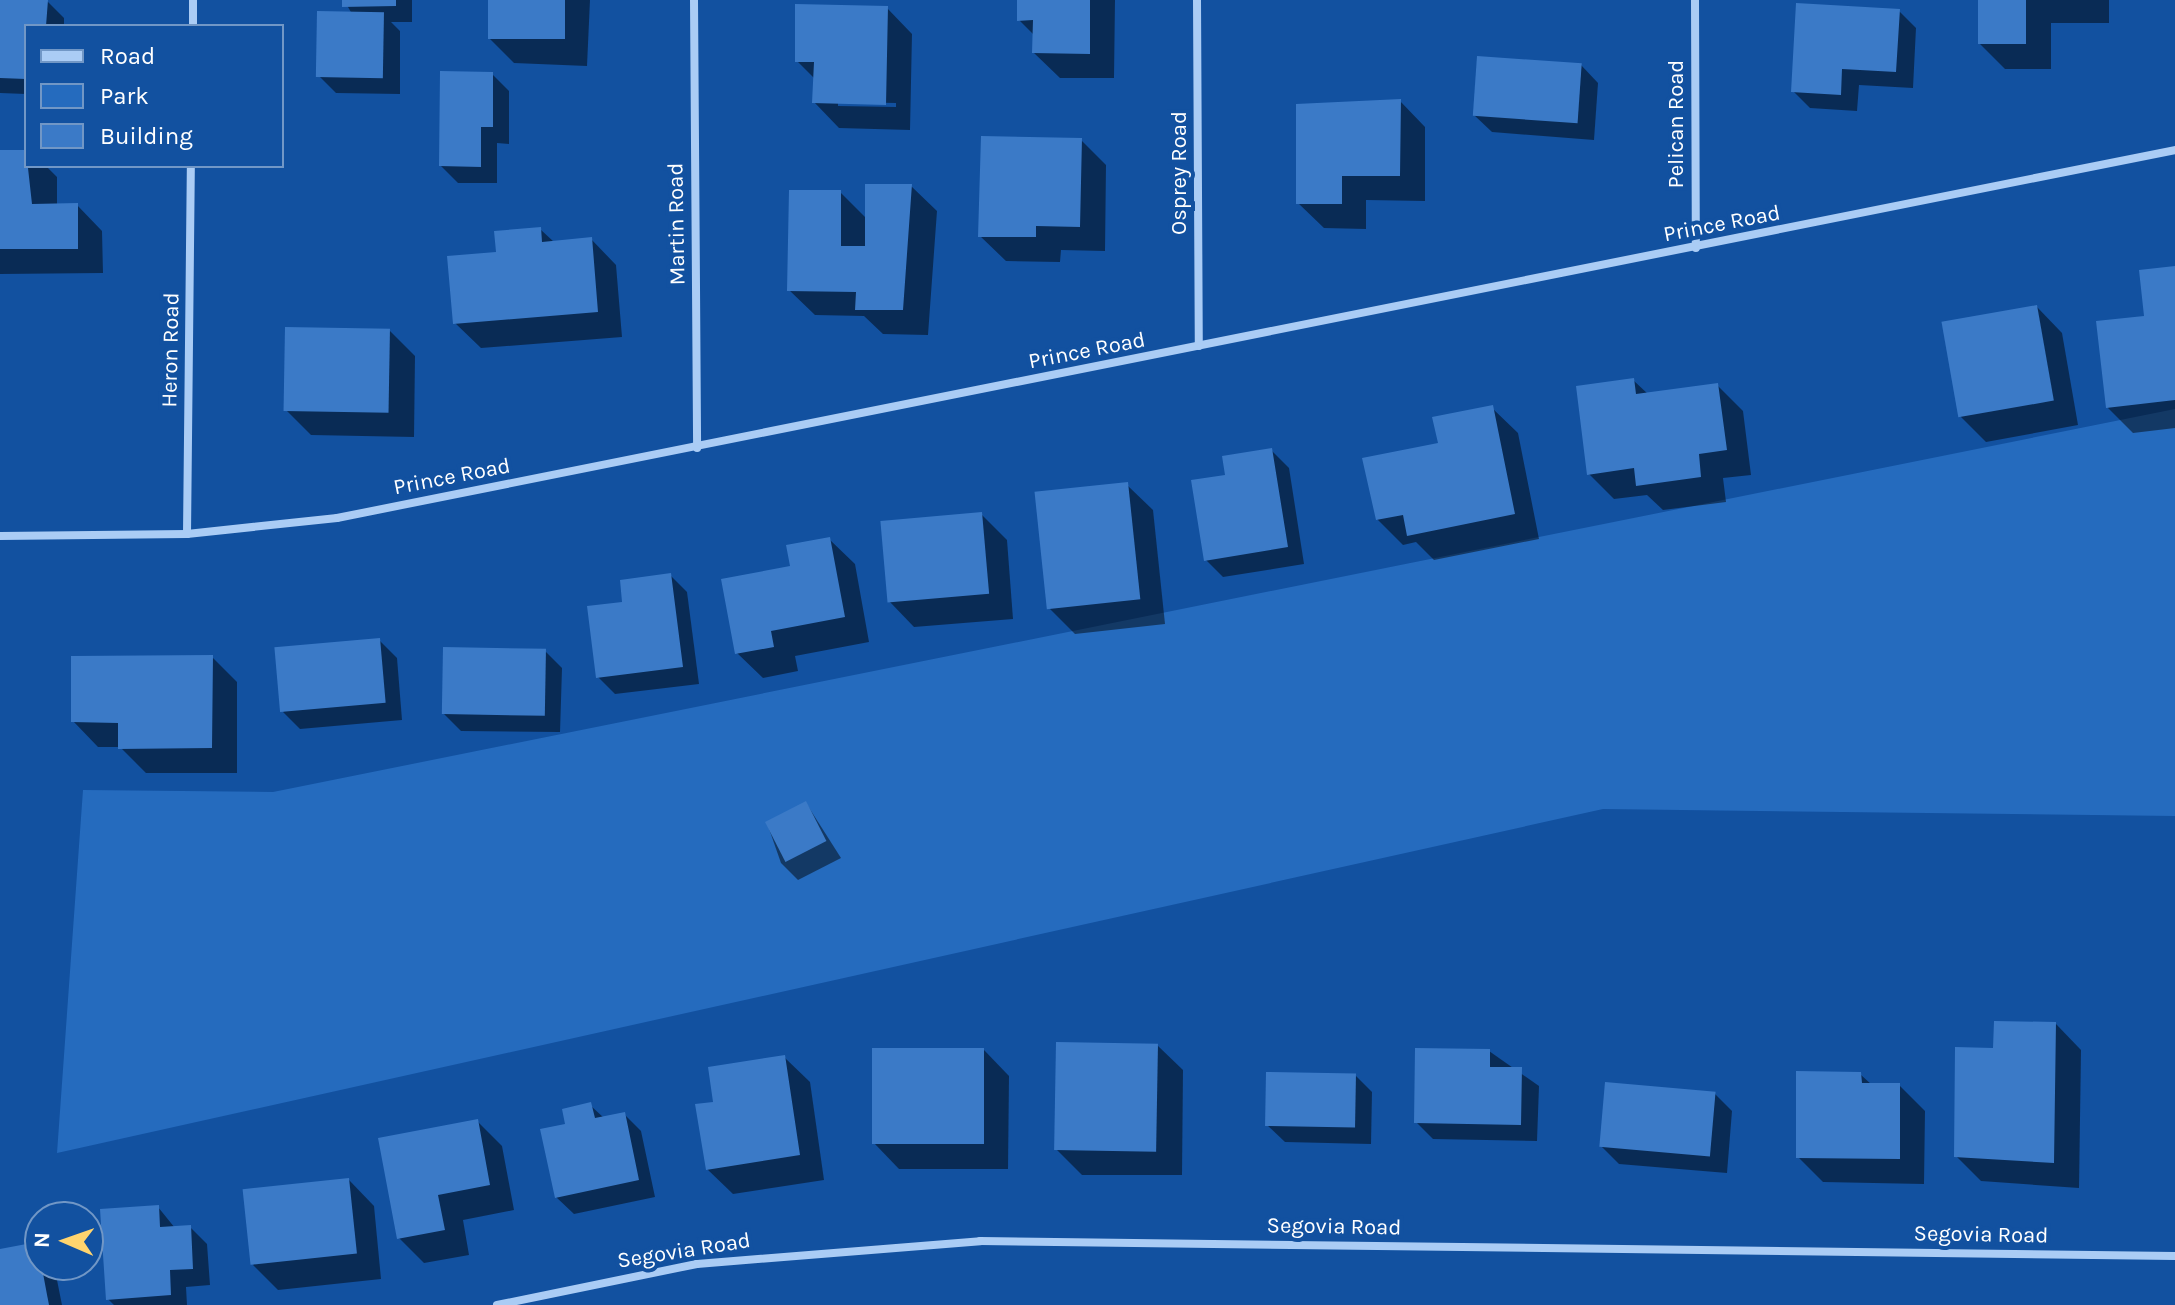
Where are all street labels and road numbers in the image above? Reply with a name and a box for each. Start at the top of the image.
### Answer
street label: Pelican Road [1664,60,1690,188]
street label: Osprey Road [1167,111,1193,235]
street label: Martin Road [663,162,691,286]
street label: Prince Road [1661,200,1783,248]
street label: Heron Road [157,292,185,408]
street label: Prince Road [1026,327,1148,375]
street label: Prince Road [391,453,513,501]
street label: Segovia Road [1266,1213,1402,1241]
street label: Segovia Road [1913,1221,2049,1249]
street label: Segovia Road [615,1227,753,1275]

